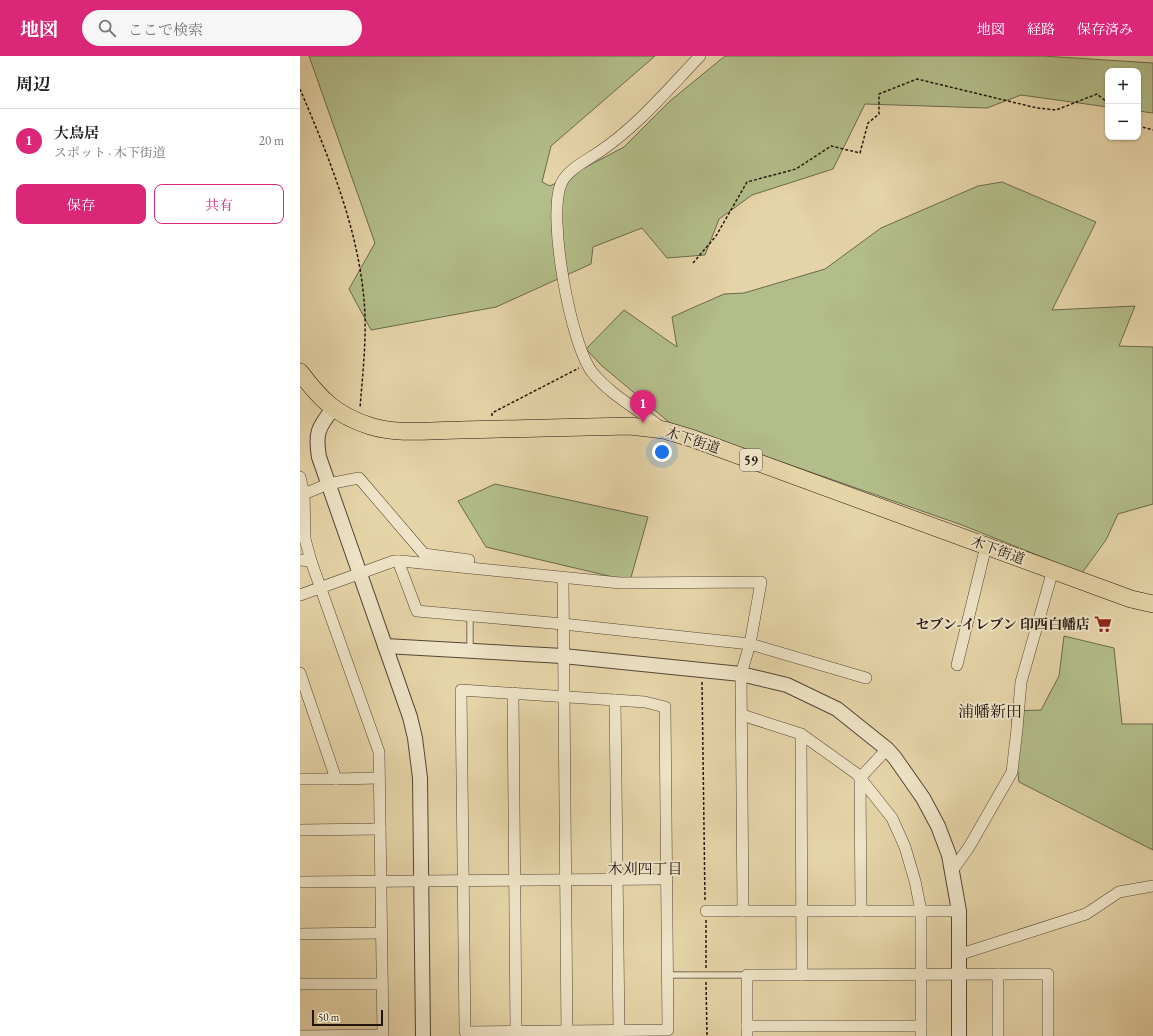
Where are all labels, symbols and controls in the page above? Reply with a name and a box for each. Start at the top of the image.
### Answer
search box [82,10,362,46]
text: 地図 [20,17,58,42]
icon: search [96,17,118,39]
text: ここで検索 [128,20,203,39]
text: 地図 [977,20,1005,38]
text: 経路 [1027,20,1055,38]
text: 保存済み [1077,20,1133,38]
map controls [1105,68,1141,140]
button: + [1105,68,1141,104]
text: 周辺 [16,73,50,95]
button: − [1105,104,1141,140]
text: 大鳥居 [54,123,99,142]
text: 1 [26,132,32,149]
text: 20 m [259,132,284,149]
text: スポット · 木下街道 [54,144,166,161]
button: 保存 [16,184,146,224]
button: 共有 [154,184,284,224]
pin: 1 [630,390,656,423]
street label: 木下街道 [664,423,722,457]
your location [652,442,672,462]
road number: 59 [740,449,762,471]
street label: 木下街道 [969,532,1027,568]
supermarket icon: セブン-イレブン 印西白幡店 [1093,614,1113,634]
place label: セブン-イレブン 印西白幡店 [915,615,1090,633]
district label: 浦幡新田 [958,701,1022,722]
district label: 木刈四丁目 [607,859,683,878]
scale bar [312,1008,383,1027]
text: 50 m [318,1010,339,1024]

